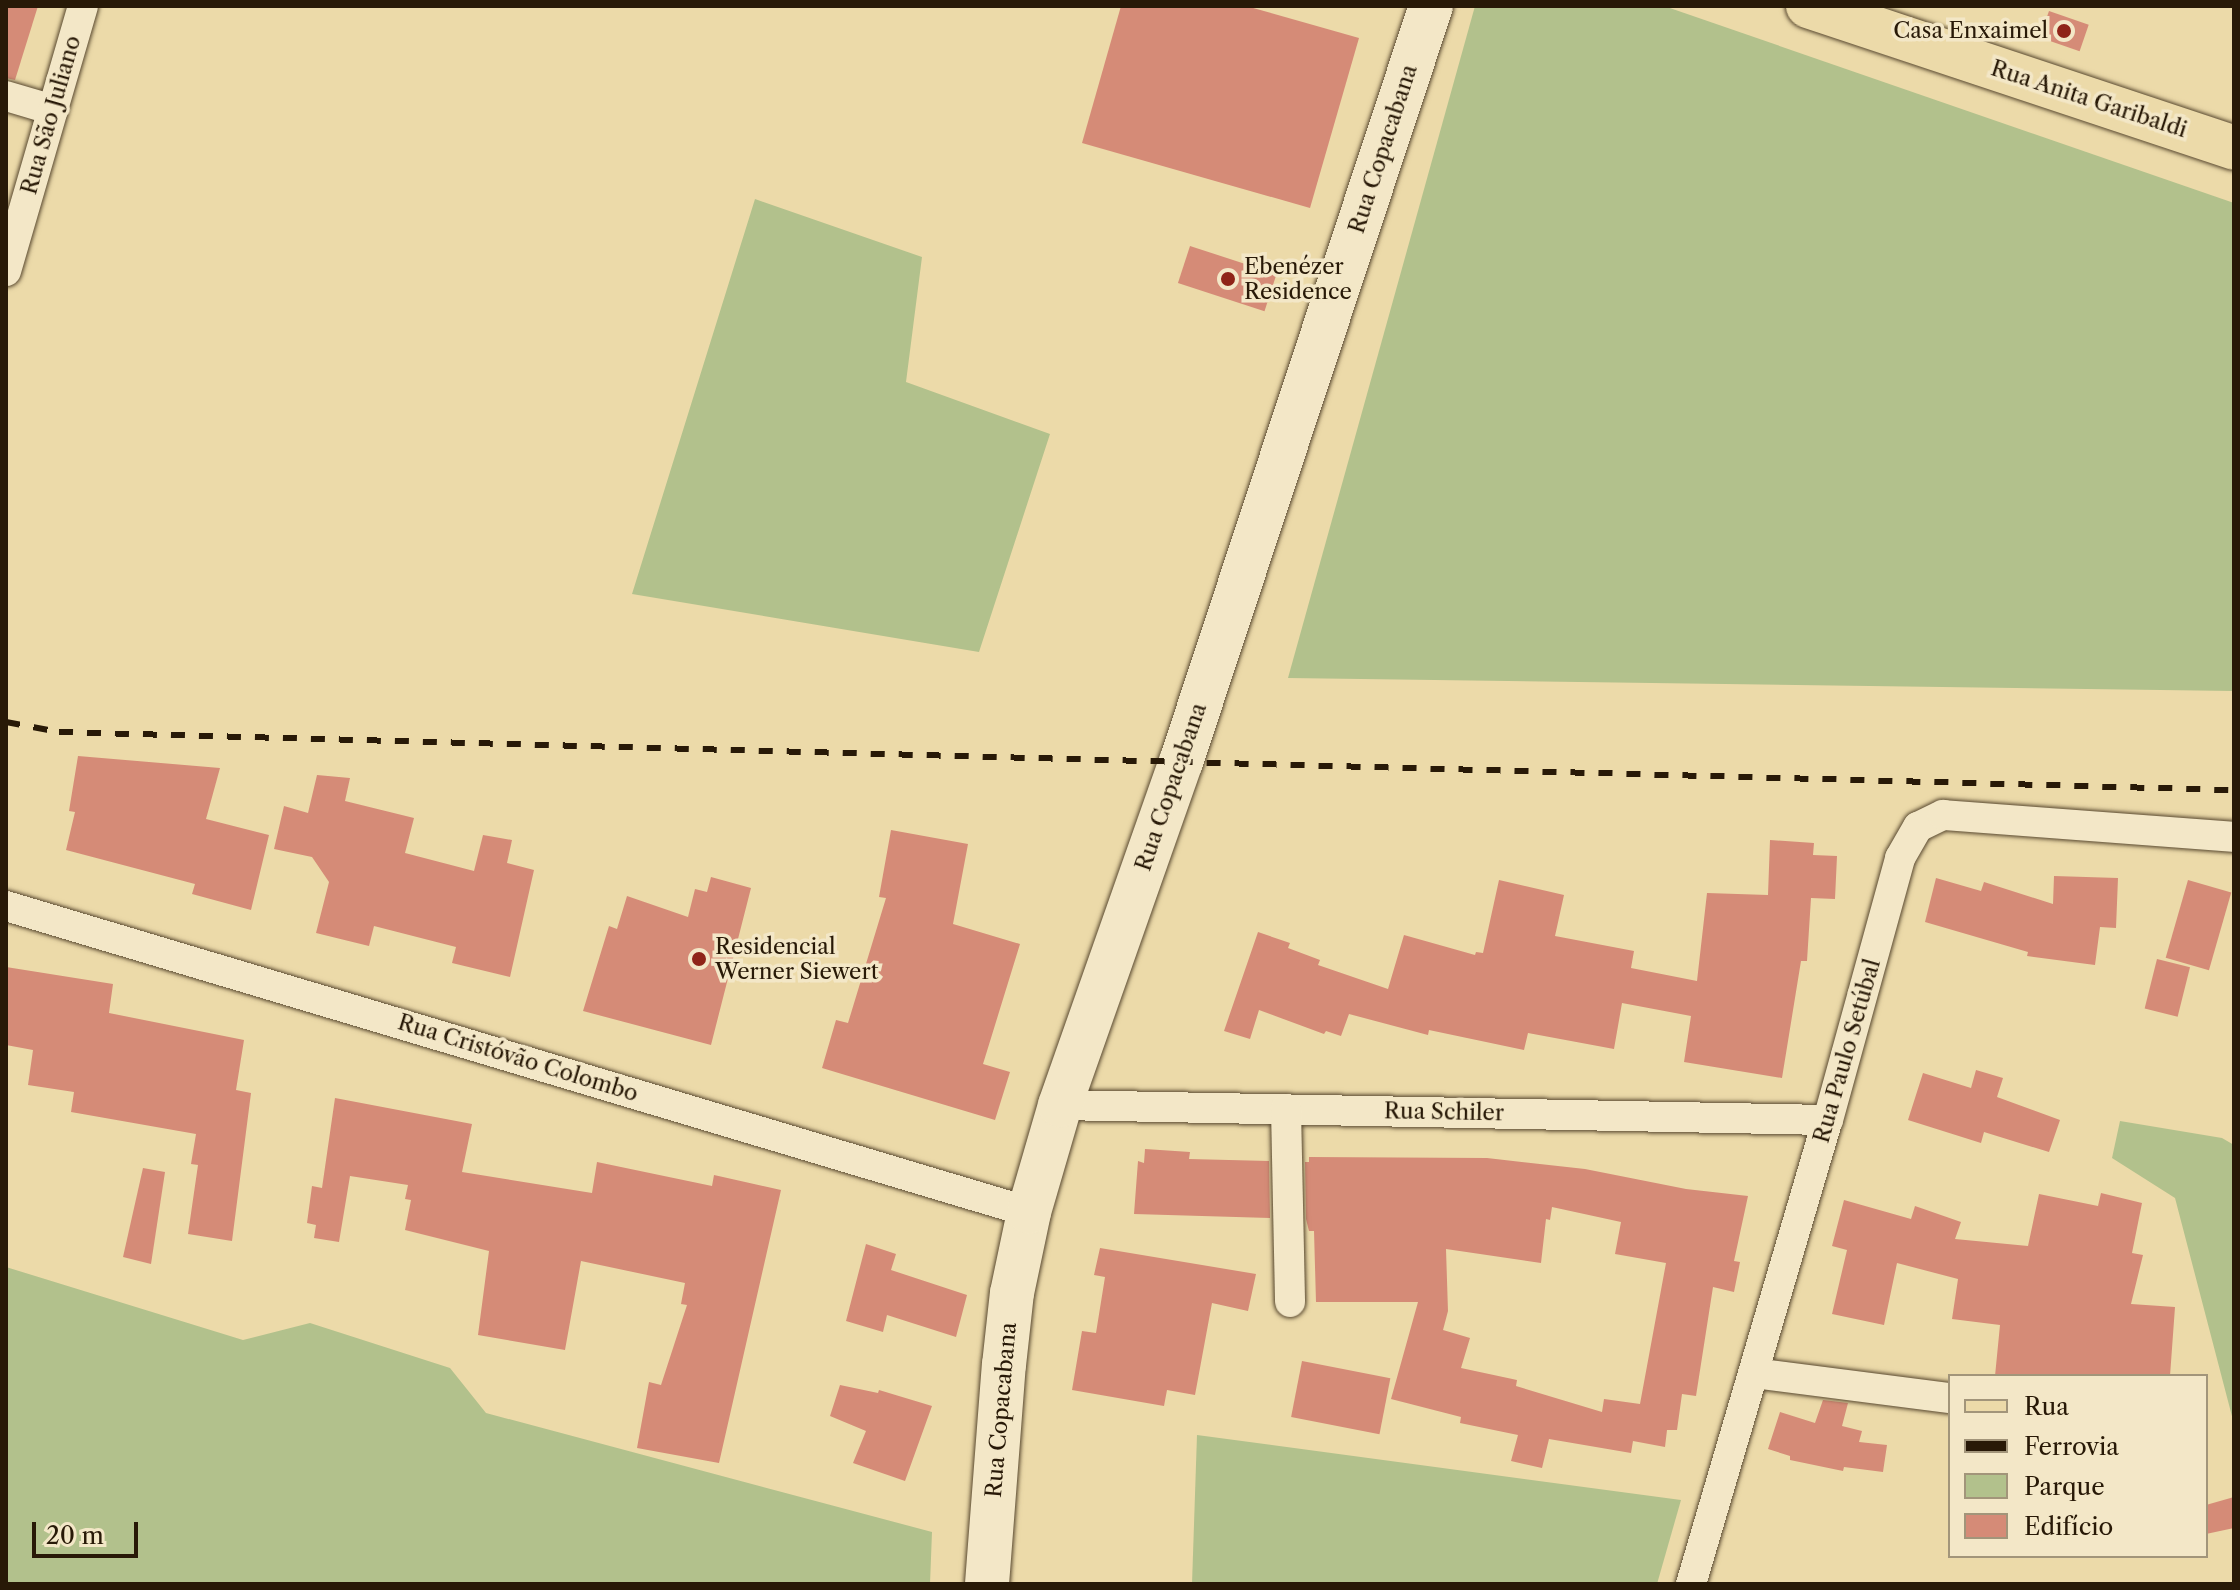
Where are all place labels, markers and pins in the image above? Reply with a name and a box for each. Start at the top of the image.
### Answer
place label: Casa Enxaimel [1893,18,2048,44]
marker: Casa Enxaimel [2055,22,2073,40]
place label: Ebenézer Residence [1244,253,1352,304]
marker: Ebenézer Residence [1219,270,1237,288]
place label: Residencial Werner Siewert [715,933,879,984]
marker: Residencial Werner Siewert [690,950,708,968]

